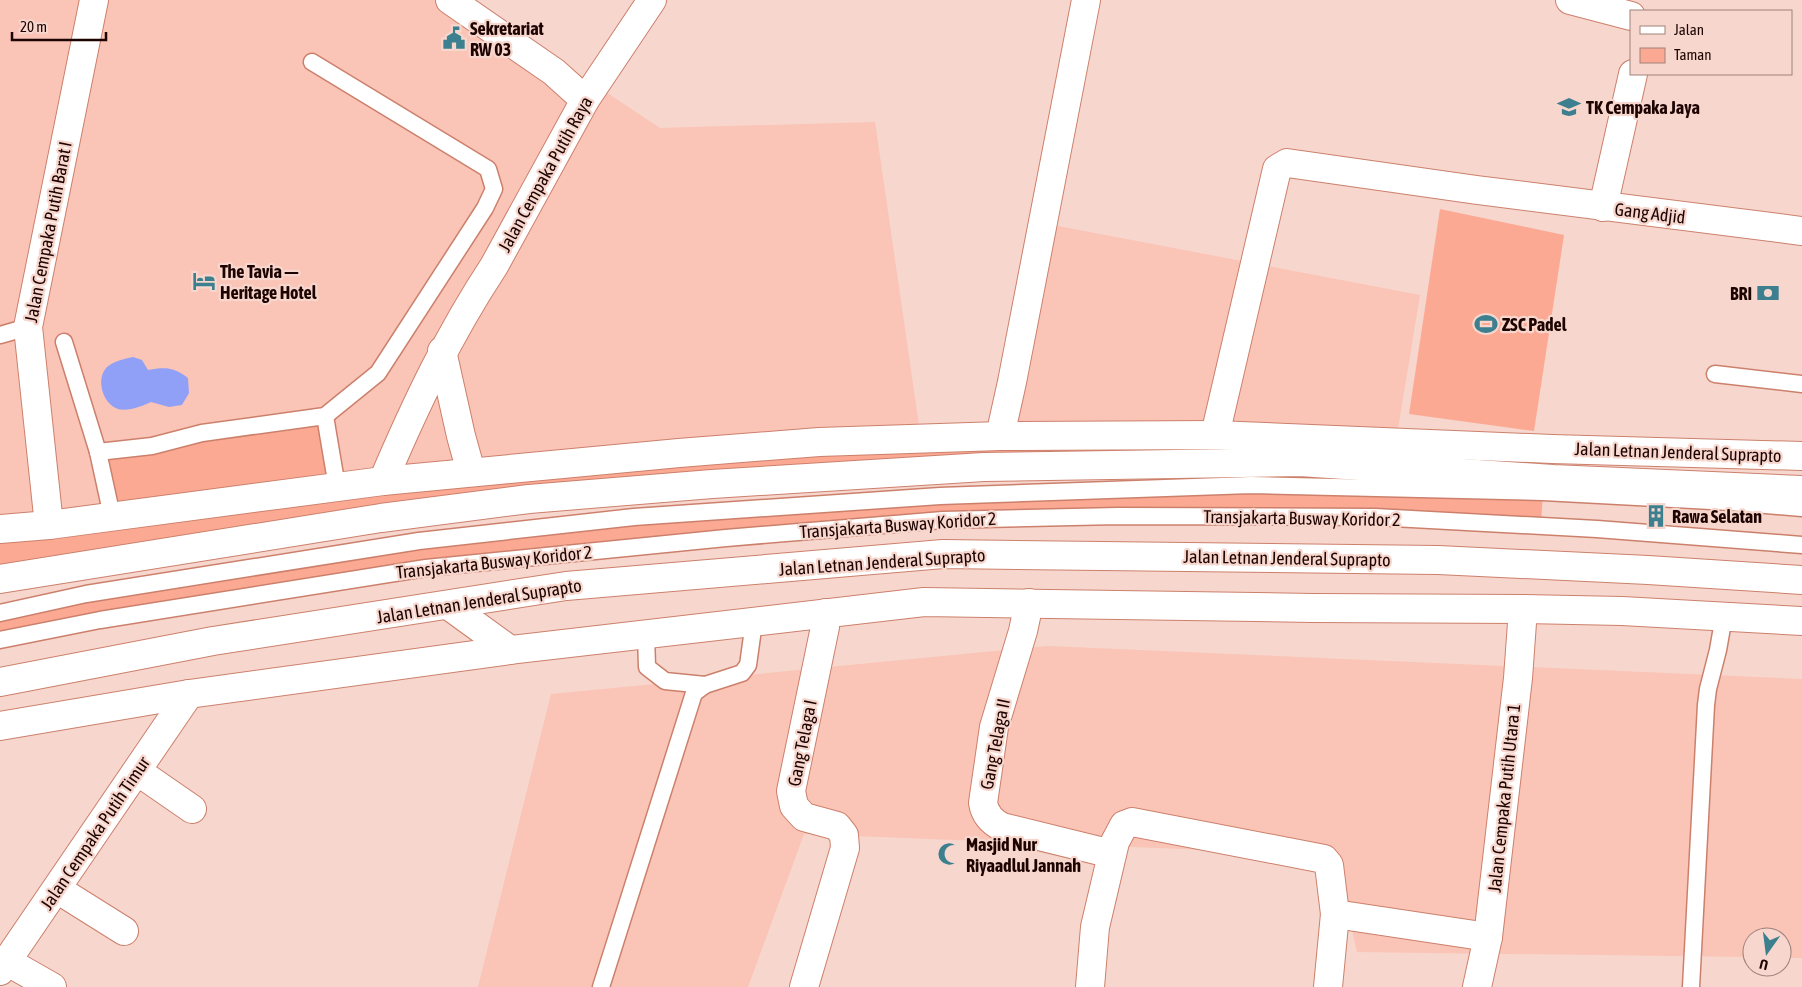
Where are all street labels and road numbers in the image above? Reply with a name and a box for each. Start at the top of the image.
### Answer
street label: Jalan Cempaka Putih Raya [494,93,596,255]
street label: Jalan Cempaka Putih Barat I [20,140,76,324]
street label: Gang Adjid [1613,198,1687,228]
street label: Jalan Letnan Jenderal Suprapto [1574,438,1782,466]
street label: Transjakarta Busway Koridor 2 [1203,506,1401,530]
street label: Transjakarta Busway Koridor 2 [799,508,997,542]
street label: Transjakarta Busway Koridor 2 [395,541,593,583]
street label: Jalan Letnan Jenderal Suprapto [778,544,986,580]
street label: Jalan Letnan Jenderal Suprapto [1183,546,1391,570]
street label: Jalan Letnan Jenderal Suprapto [375,574,583,628]
street label: Gang Telaga II [976,697,1014,791]
street label: Gang Telaga I [783,698,821,788]
street label: Jalan Cempaka Putih Utara 1 [1484,703,1524,893]
street label: Jalan Cempaka Putih Timur [36,752,154,914]

